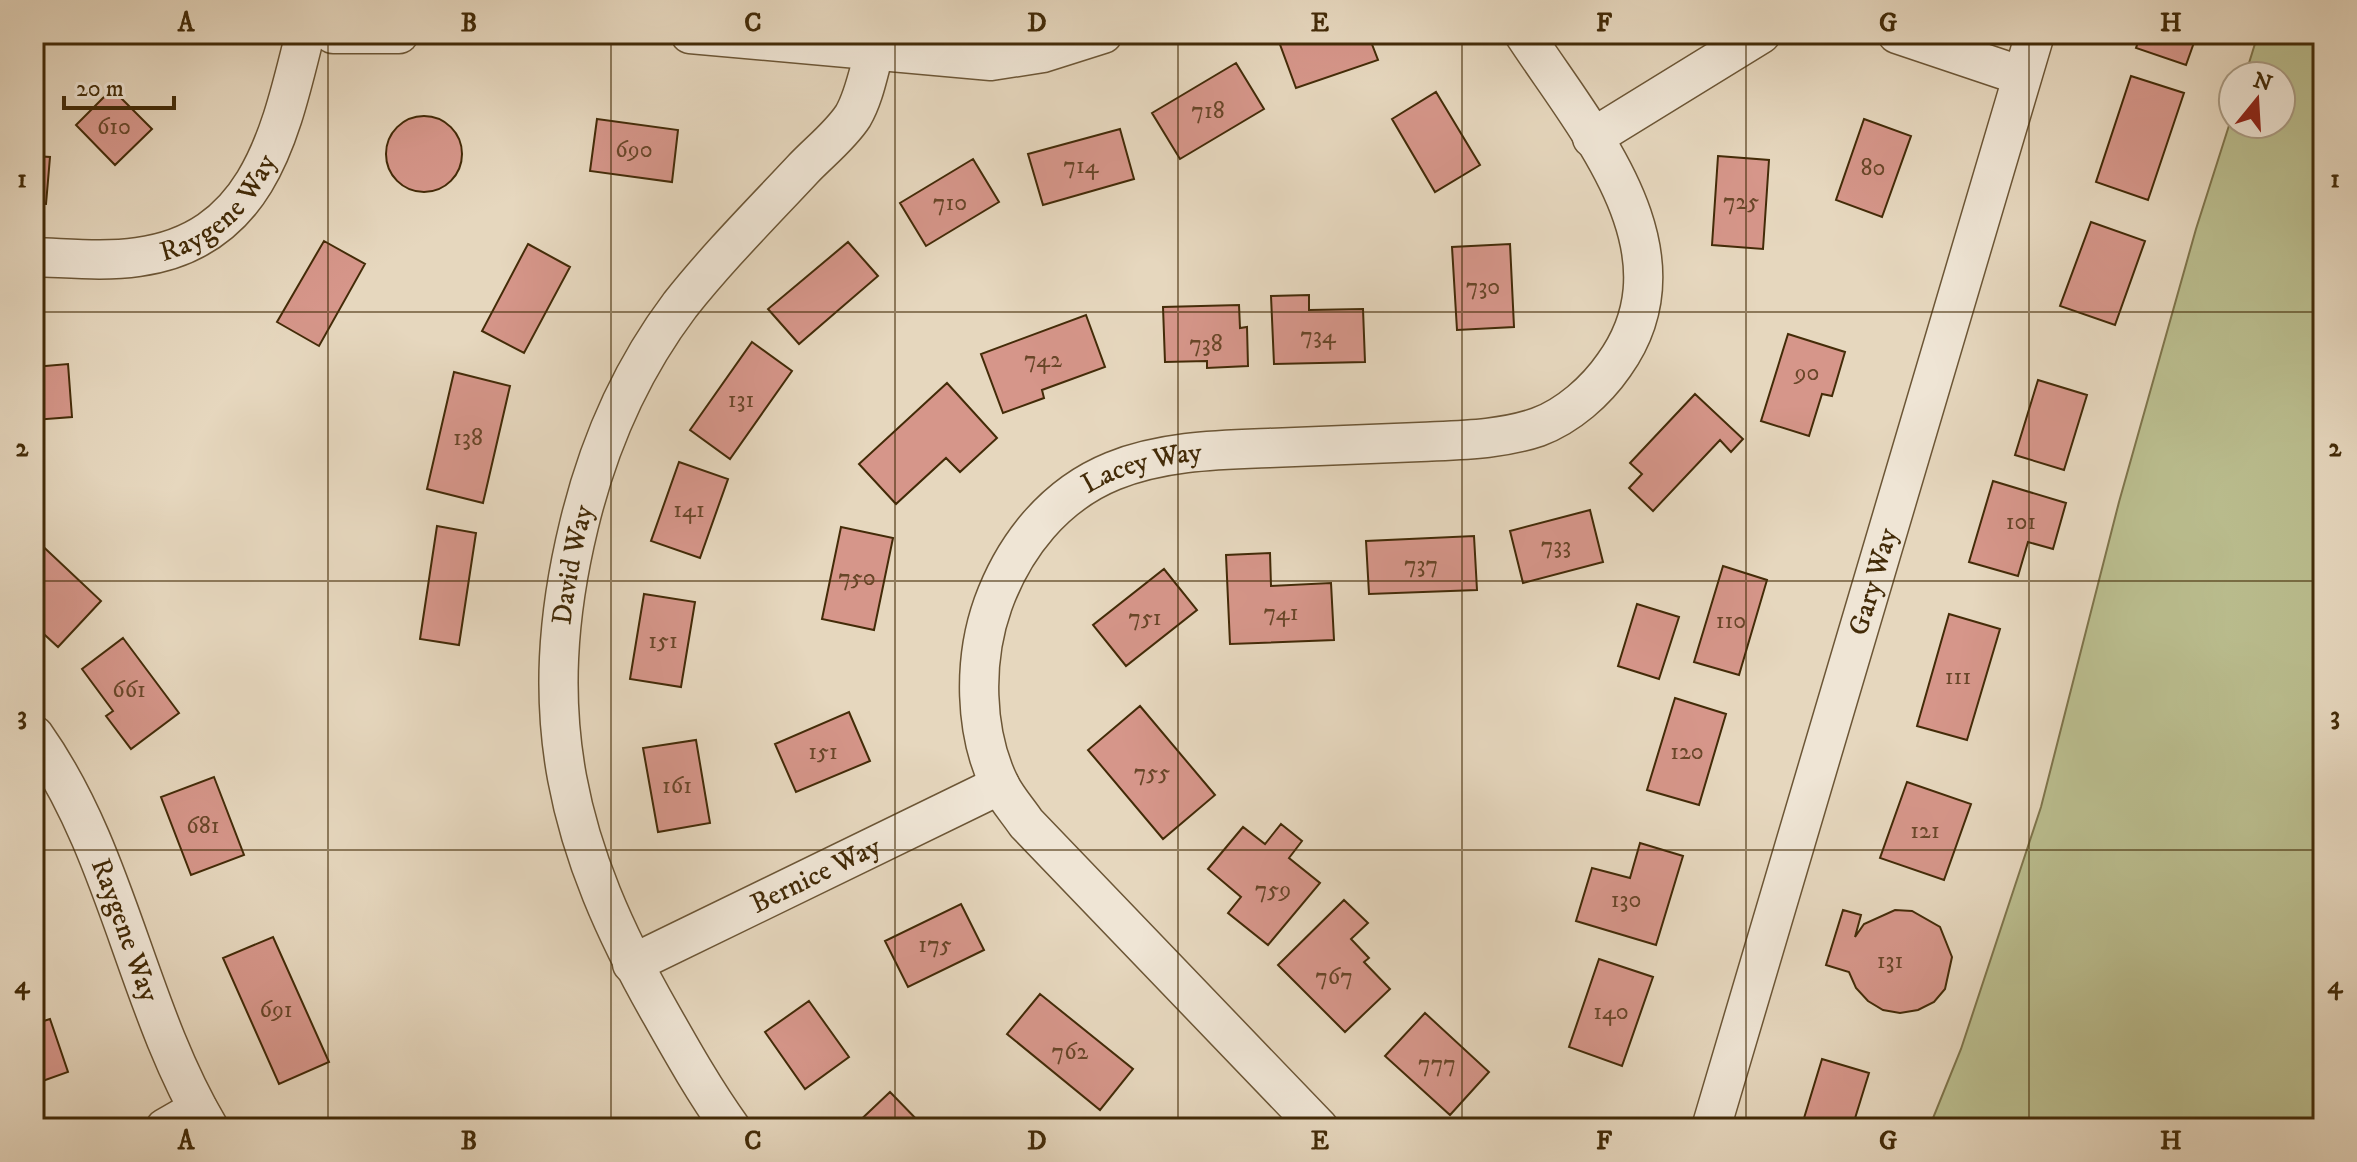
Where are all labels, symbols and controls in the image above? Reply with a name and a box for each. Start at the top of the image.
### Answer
text: A [177,7,196,40]
text: B [461,7,477,40]
text: C [744,7,762,40]
text: D [1027,7,1047,40]
text: E [1311,7,1329,40]
text: F [1596,7,1613,40]
text: G [1879,7,1897,40]
text: H [2160,7,2182,40]
scale bar [64,60,174,110]
north arrow [2217,60,2297,140]
text: N [2250,67,2275,98]
text: 20 m [76,74,124,104]
house number: 718 [1191,96,1225,126]
house number: 610 [97,112,131,142]
house number: 690 [615,135,653,165]
street label: Raygene Way [155,148,284,269]
house number: 714 [1063,151,1100,181]
house number: 80 [1861,153,1885,183]
text: 1 [17,163,27,196]
text: 1 [2330,163,2340,196]
house number: 725 [1723,187,1759,217]
house number: 710 [933,188,967,218]
house number: 730 [1466,272,1500,302]
house number: 734 [1300,321,1337,351]
house number: 738 [1189,329,1223,359]
house number: 742 [1024,345,1062,375]
house number: 90 [1794,358,1819,388]
house number: 131 [728,385,754,415]
house number: 138 [453,423,483,453]
text: 2 [16,432,30,465]
text: 2 [2329,432,2343,465]
street label: Lacey Way [1075,434,1204,501]
house number: 141 [673,495,705,525]
street label: David Way [544,500,601,626]
house number: 101 [2006,507,2036,537]
street label: Gary Way [1840,523,1905,639]
house number: 733 [1541,531,1571,561]
house number: 737 [1404,550,1438,580]
house number: 750 [838,563,876,593]
house number: 741 [1264,598,1298,628]
house number: 751 [1128,603,1162,633]
house number: 110 [1716,606,1746,636]
house number: 151 [648,626,678,656]
house number: 111 [1945,662,1971,692]
house number: 661 [112,675,146,705]
text: 3 [17,700,27,733]
text: 3 [2330,700,2340,733]
house number: 151 [808,737,838,767]
house number: 120 [1670,737,1704,767]
house number: 755 [1134,758,1170,788]
house number: 161 [662,771,692,801]
house number: 681 [186,811,220,841]
house number: 121 [1910,816,1940,846]
street label: Bernice Way [745,828,887,921]
street label: Raygene Way [83,853,168,1007]
house number: 759 [1255,875,1291,905]
house number: 130 [1611,885,1641,915]
house number: 175 [918,930,952,960]
house number: 131 [1877,946,1903,976]
house number: 767 [1315,962,1353,992]
text: 4 [15,969,31,1002]
text: 4 [2328,969,2344,1002]
house number: 691 [259,995,293,1025]
house number: 140 [1593,997,1629,1027]
house number: 762 [1052,1037,1089,1067]
house number: 777 [1418,1049,1456,1079]
text: A [177,1125,196,1158]
text: B [461,1125,477,1158]
text: C [744,1125,762,1158]
text: D [1027,1125,1047,1158]
text: E [1311,1125,1329,1158]
text: F [1596,1125,1613,1158]
text: G [1879,1125,1897,1158]
text: H [2160,1125,2182,1158]

